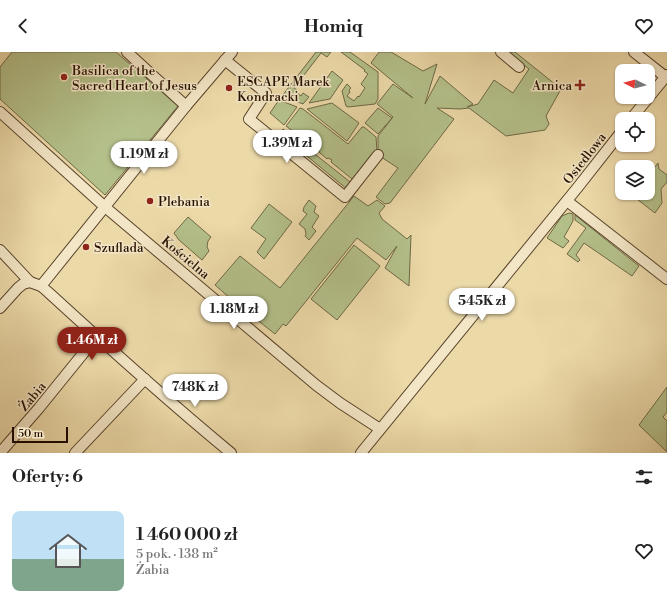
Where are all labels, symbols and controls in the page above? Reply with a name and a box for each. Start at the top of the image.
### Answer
icon: back [12,15,34,37]
text: Homiq [304,15,363,38]
icon: heart [633,15,655,37]
place label: Basilica of the Sacred Heart of Jesus [71,63,197,94]
north arrow [615,64,655,104]
map controls [615,64,655,200]
marker: Basilica of the Sacred Heart of Jesus [59,72,69,82]
place label: ESCAPE Marek Kondracki [237,74,330,105]
place label: Arnica [531,78,572,94]
marker: Arnica [575,80,585,90]
marker: ESCAPE Marek Kondracki [224,83,234,93]
button: locate [615,112,655,152]
street label: Osiedlowa [560,129,610,187]
pin: 1.39M zł [246,130,328,164]
text: 1.39M zł [262,135,312,151]
pin: 1.19M zł [103,141,185,175]
text: 1.19M zł [120,146,168,162]
button: layers [615,160,655,200]
place label: Plebania [158,194,210,210]
marker: Plebania [145,196,155,206]
street label: Kościelna [158,233,213,283]
place label: Szuflada [94,240,144,256]
marker: Szuflada [81,242,91,252]
pin: 545K zł [445,288,519,322]
text: 545K zł [458,293,506,309]
pin: 1.18M zł [193,296,275,330]
text: 1.18M zł [210,301,258,317]
pin: 1.46M zł [51,327,133,361]
text: 1.46M zł [66,332,118,348]
pin: 748K zł [158,374,232,408]
street label: Żabia [15,378,50,415]
text: 748K zł [172,379,218,395]
scale bar [12,425,68,444]
text: 50 m [18,427,43,441]
text: Oferty: 6 [12,466,83,488]
icon: filters [633,466,655,488]
text: 1 460 000 zł [136,524,238,546]
icon: home [44,527,92,575]
icon: heart [633,540,655,562]
text: 5 pok. · 138 m² [136,546,218,562]
text: Żabia [136,562,169,578]

